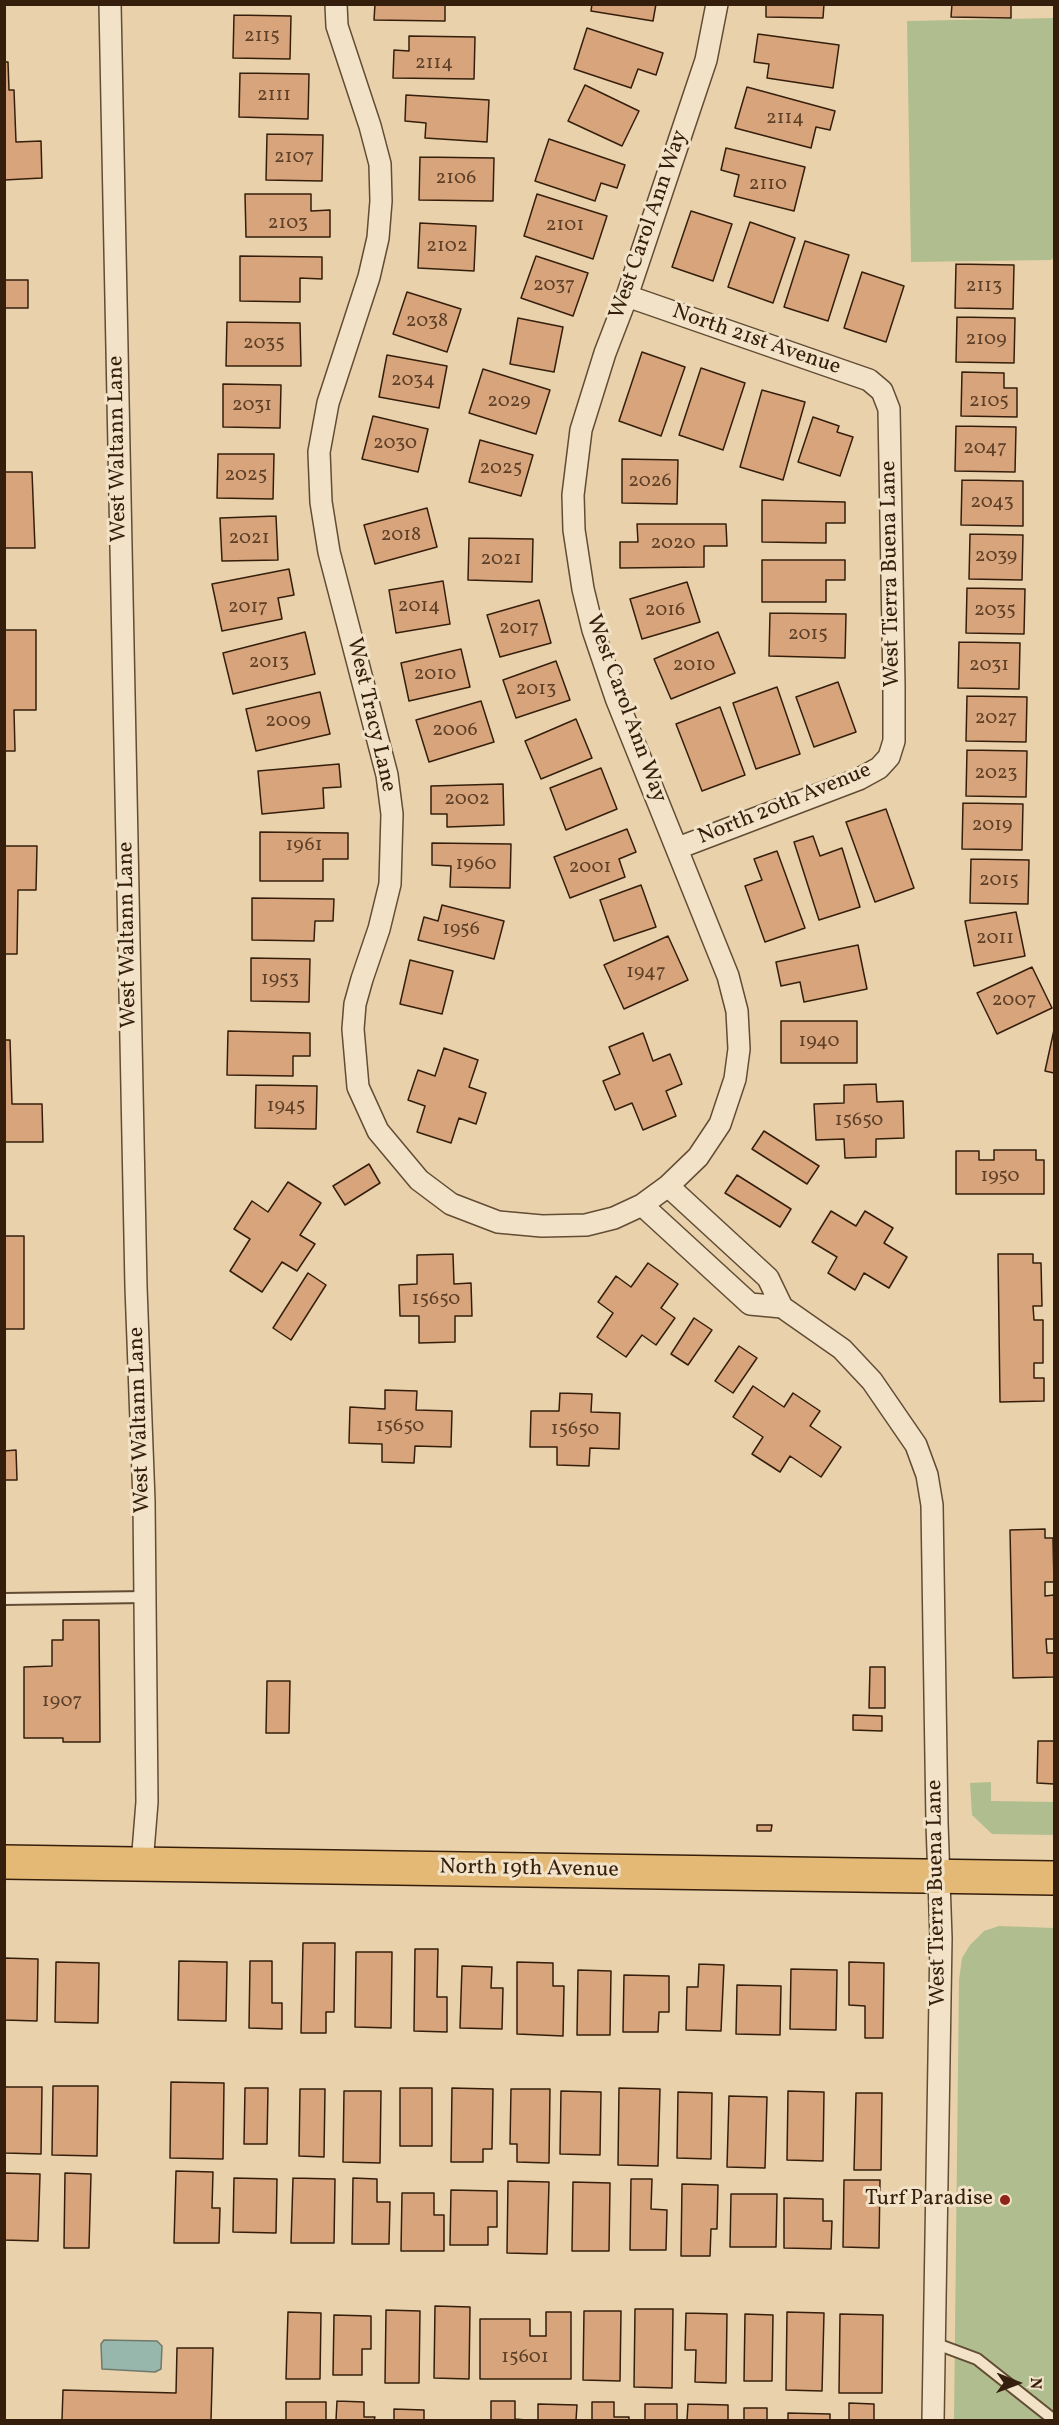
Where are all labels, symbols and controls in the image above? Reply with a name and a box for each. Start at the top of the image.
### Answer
house number: 2115 [244,25,280,49]
house number: 2114 [415,52,453,76]
house number: 2111 [257,84,291,108]
house number: 2114 [766,107,804,131]
street label: West Carol Ann Way [605,127,695,323]
house number: 2107 [274,146,314,170]
house number: 2106 [436,167,476,191]
house number: 2110 [749,173,787,197]
house number: 2103 [268,212,308,236]
house number: 2101 [546,214,584,238]
house number: 2102 [426,235,468,259]
house number: 2037 [533,274,575,298]
house number: 2113 [966,275,1002,299]
street label: North 21st Avenue [668,300,844,382]
house number: 2038 [406,310,448,334]
house number: 2109 [965,328,1007,352]
house number: 2035 [243,332,285,356]
street label: West Waltann Lane [104,356,134,542]
house number: 2034 [391,369,435,393]
house number: 2029 [487,390,531,414]
house number: 2105 [969,390,1009,414]
house number: 2031 [232,394,272,418]
house number: 2030 [373,432,417,456]
house number: 2047 [963,437,1007,461]
house number: 2025 [480,457,522,481]
street label: West Tierra Buena Lane [877,460,907,688]
house number: 2025 [225,464,267,488]
house number: 2026 [628,470,672,494]
house number: 2043 [970,491,1014,515]
house number: 2018 [381,524,421,548]
house number: 2021 [228,527,270,551]
house number: 2020 [650,532,696,556]
house number: 2039 [975,545,1017,569]
house number: 2021 [480,548,522,572]
house number: 2014 [398,595,440,619]
house number: 2017 [228,596,268,620]
house number: 2016 [645,599,685,623]
house number: 2035 [974,599,1016,623]
street label: West Carol Ann Way [579,611,671,807]
house number: 2017 [499,617,539,641]
house number: 2015 [788,623,828,647]
street label: West Tracy Lane [339,635,401,795]
house number: 2013 [249,651,289,675]
house number: 2010 [673,654,715,678]
house number: 2031 [969,654,1009,678]
house number: 2010 [414,663,456,687]
house number: 2013 [516,678,556,702]
house number: 2027 [975,707,1017,731]
house number: 2009 [265,710,311,734]
house number: 2006 [432,719,478,743]
street label: North 20th Avenue [695,758,875,852]
house number: 2023 [975,762,1017,786]
house number: 2002 [444,788,490,812]
house number: 2019 [972,814,1012,838]
house number: 1961 [286,834,322,858]
street label: West Waltann Lane [114,842,144,1028]
house number: 1960 [455,853,497,877]
house number: 2001 [569,856,611,880]
house number: 2015 [979,869,1019,893]
house number: 1956 [442,918,480,942]
house number: 2011 [976,927,1014,951]
house number: 1947 [626,961,666,985]
house number: 1953 [261,968,299,992]
house number: 2007 [992,989,1036,1013]
house number: 1940 [798,1030,840,1054]
house number: 1945 [267,1095,305,1119]
house number: 15650 [835,1109,883,1133]
house number: 1950 [980,1165,1020,1189]
house number: 15650 [412,1288,460,1312]
street label: West Waltann Lane [125,1326,157,1514]
house number: 15650 [376,1415,424,1439]
house number: 15650 [551,1418,599,1442]
house number: 1907 [42,1690,82,1714]
street label: West Tierra Buena Lane [923,1779,953,2007]
street label: North 19th Avenue [439,1855,619,1885]
place label: Turf Paradise [865,2187,993,2213]
marker: Turf Paradise [998,2193,1012,2207]
house number: 15601 [501,2346,549,2370]
north arrow [987,2353,1047,2413]
text: N [1024,2377,1046,2389]

